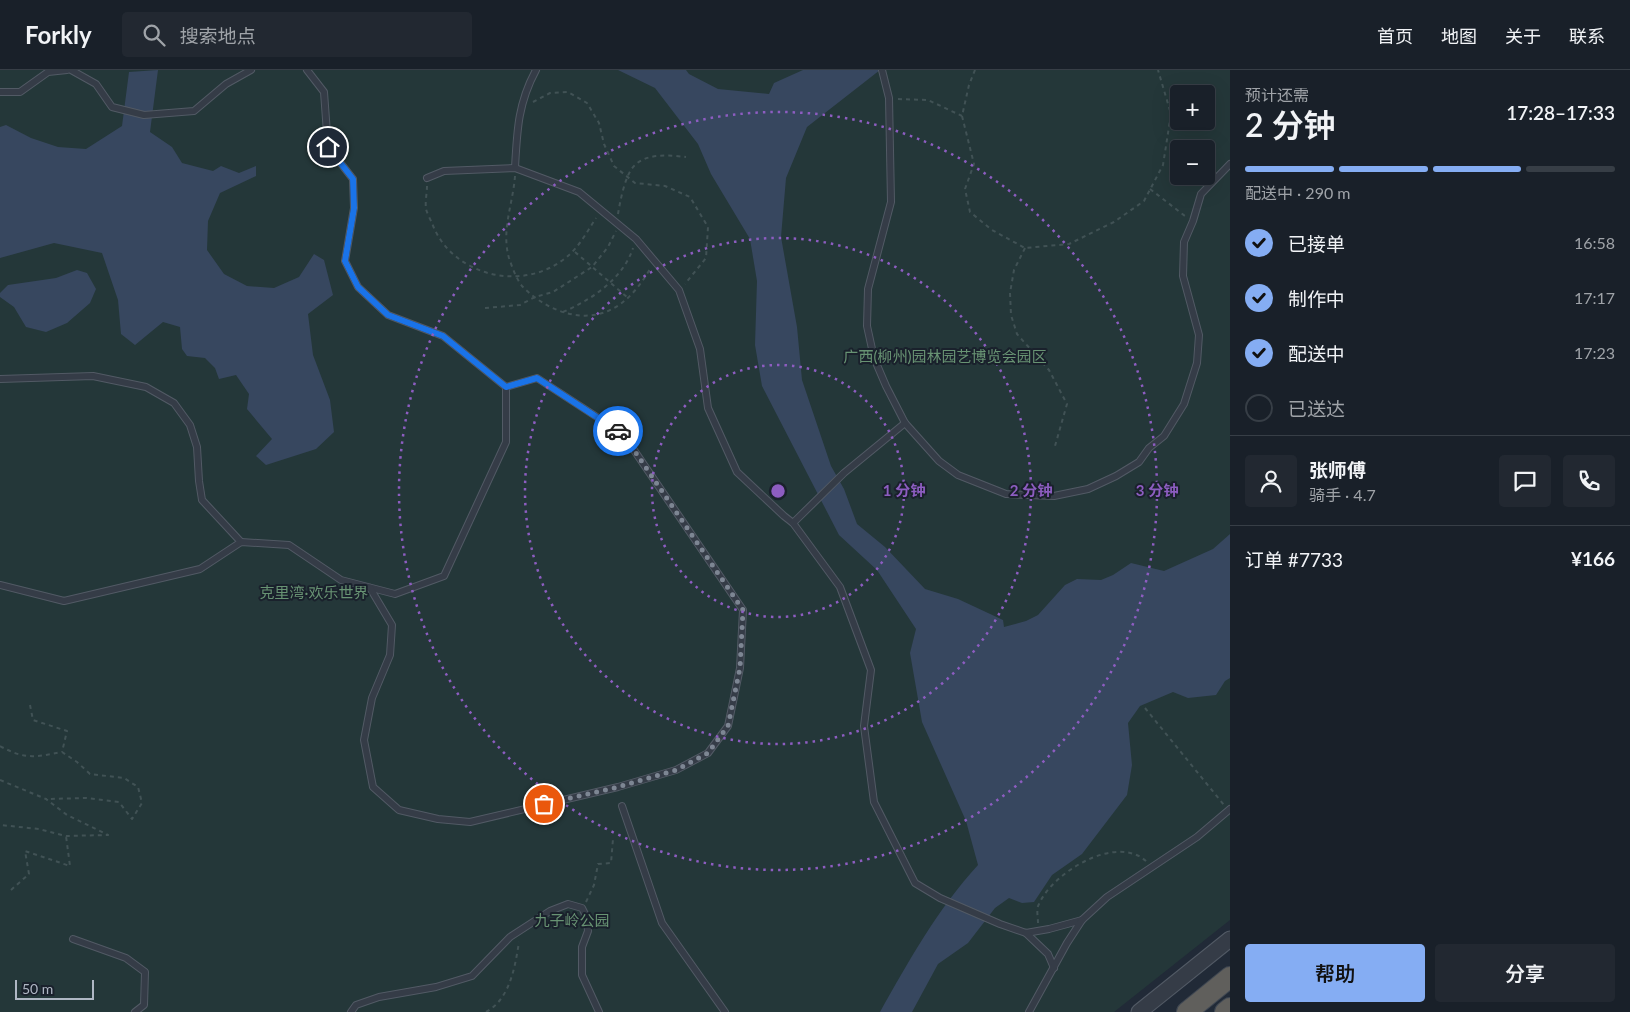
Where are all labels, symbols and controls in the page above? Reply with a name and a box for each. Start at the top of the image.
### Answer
search box [122,12,472,57]
text: Forkly [25,20,92,49]
icon: search [140,21,168,49]
text: 搜索地点 [180,24,256,47]
text: 首页 [1377,25,1413,47]
text: 地图 [1441,25,1477,47]
text: 关于 [1505,25,1541,47]
text: 联系 [1569,25,1605,47]
map controls [1170,85,1215,185]
button: + [1170,85,1215,130]
text: 预计还需 [1245,85,1309,104]
text: 17:28–17:33 [1506,101,1615,124]
text: 2 分钟 [1245,105,1336,144]
pin [307,126,349,168]
icon: home [314,133,342,161]
button: − [1170,140,1215,185]
text: 配送中 · 290 m [1245,183,1350,202]
icon: check [1245,229,1273,257]
text: 已接单 [1288,232,1345,255]
text: 16:58 [1574,233,1615,252]
icon: check [1245,284,1273,312]
text: 制作中 [1288,287,1345,310]
text: 17:17 [1574,288,1615,307]
icon: check [1245,339,1273,367]
text: 配送中 [1288,342,1345,365]
text: 17:23 [1574,343,1615,362]
park label: 广西(柳州)园林园艺博览会园区 [843,347,1047,365]
text: 已送达 [1288,397,1345,420]
courier [593,406,643,456]
icon: car [604,417,632,445]
button: person [1245,455,1297,507]
button: chat [1499,455,1551,507]
button: phone [1563,455,1615,507]
text: 张师傅 [1309,458,1366,481]
text: 1 分钟 [883,481,925,499]
text: 2 分钟 [1010,481,1052,499]
text: 3 分钟 [1136,481,1178,499]
centre of rings [769,482,787,500]
text: 骑手 · 4.7 [1309,485,1376,504]
text: ¥166 [1571,547,1615,570]
text: 订单 #7733 [1245,548,1343,571]
park label: 克里湾·欢乐世界 [260,583,368,601]
pin [523,783,565,825]
icon: bag [530,790,558,818]
park label: 九子岭公园 [534,911,610,929]
button: 帮助 [1245,944,1425,1002]
button: 分享 [1435,944,1615,1002]
scale bar [15,977,94,1000]
text: 50 m [22,980,53,997]

